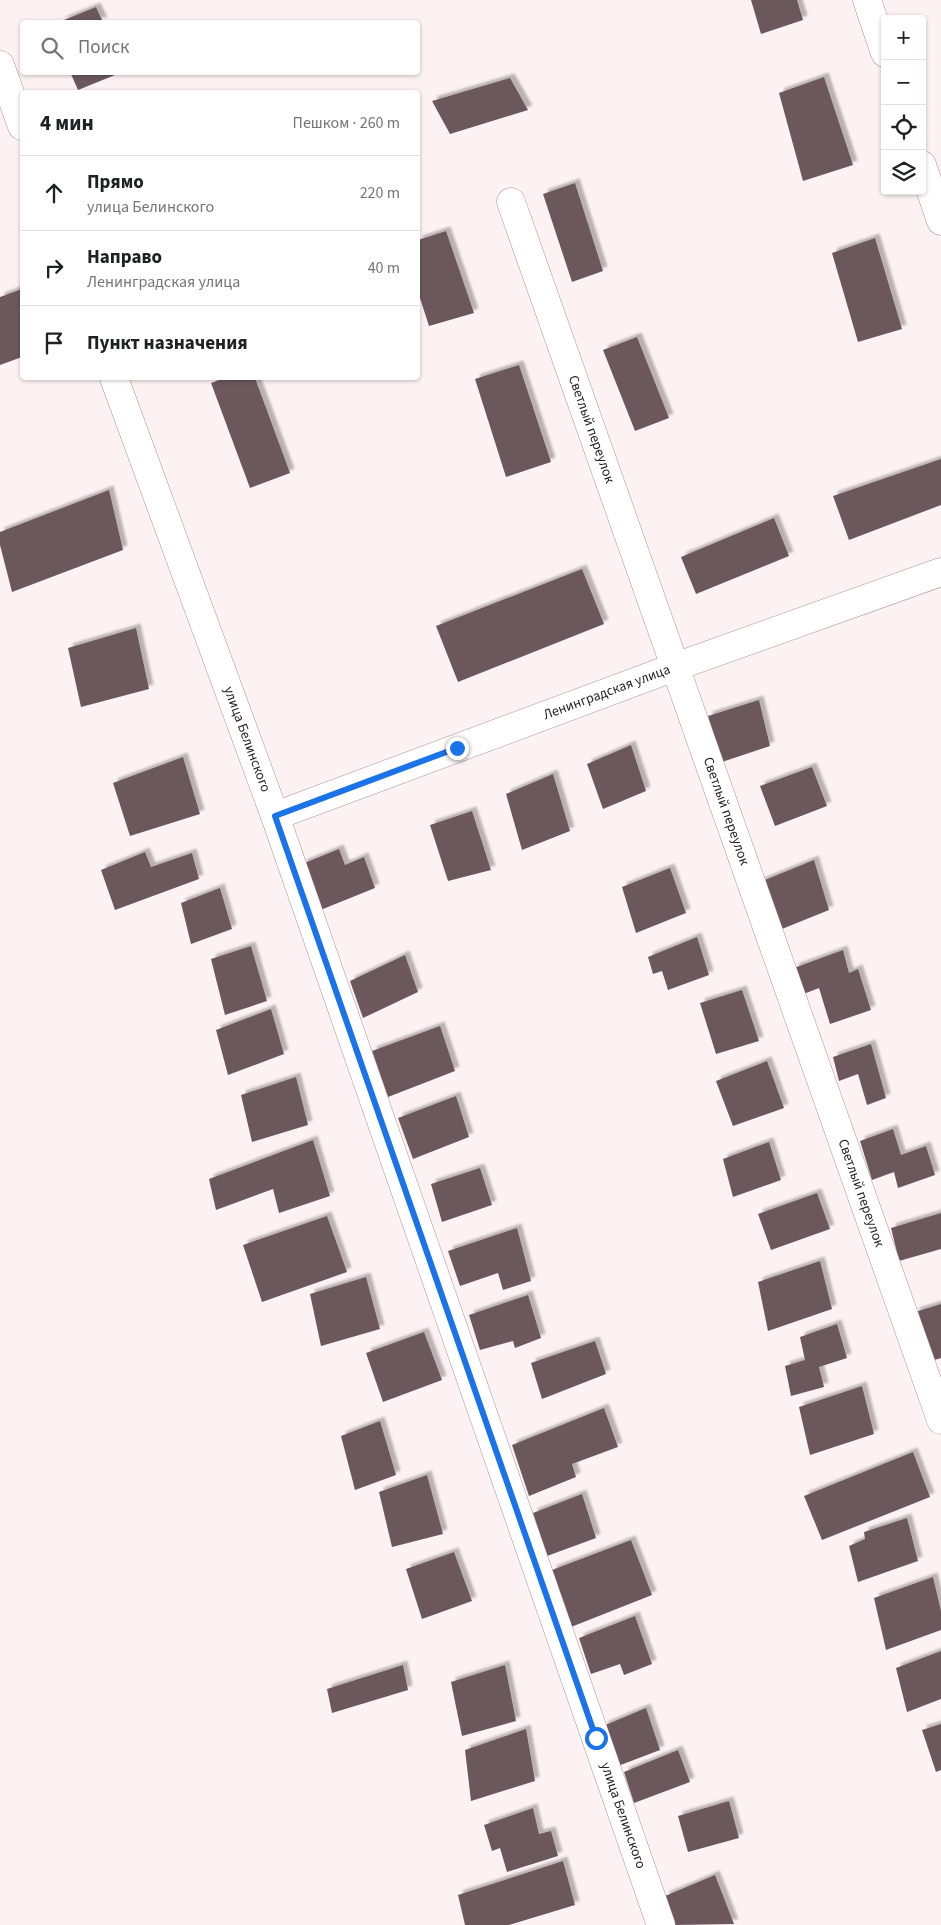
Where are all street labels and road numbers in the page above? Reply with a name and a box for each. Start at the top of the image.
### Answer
street label: Светлый переулок [563,372,620,486]
street label: Ленинградская улица [540,660,673,725]
street label: улица Белинского [218,684,275,795]
street label: Светлый переулок [698,754,754,868]
street label: Светлый переулок [833,1136,889,1250]
street label: улица Белинского [595,1760,651,1871]

